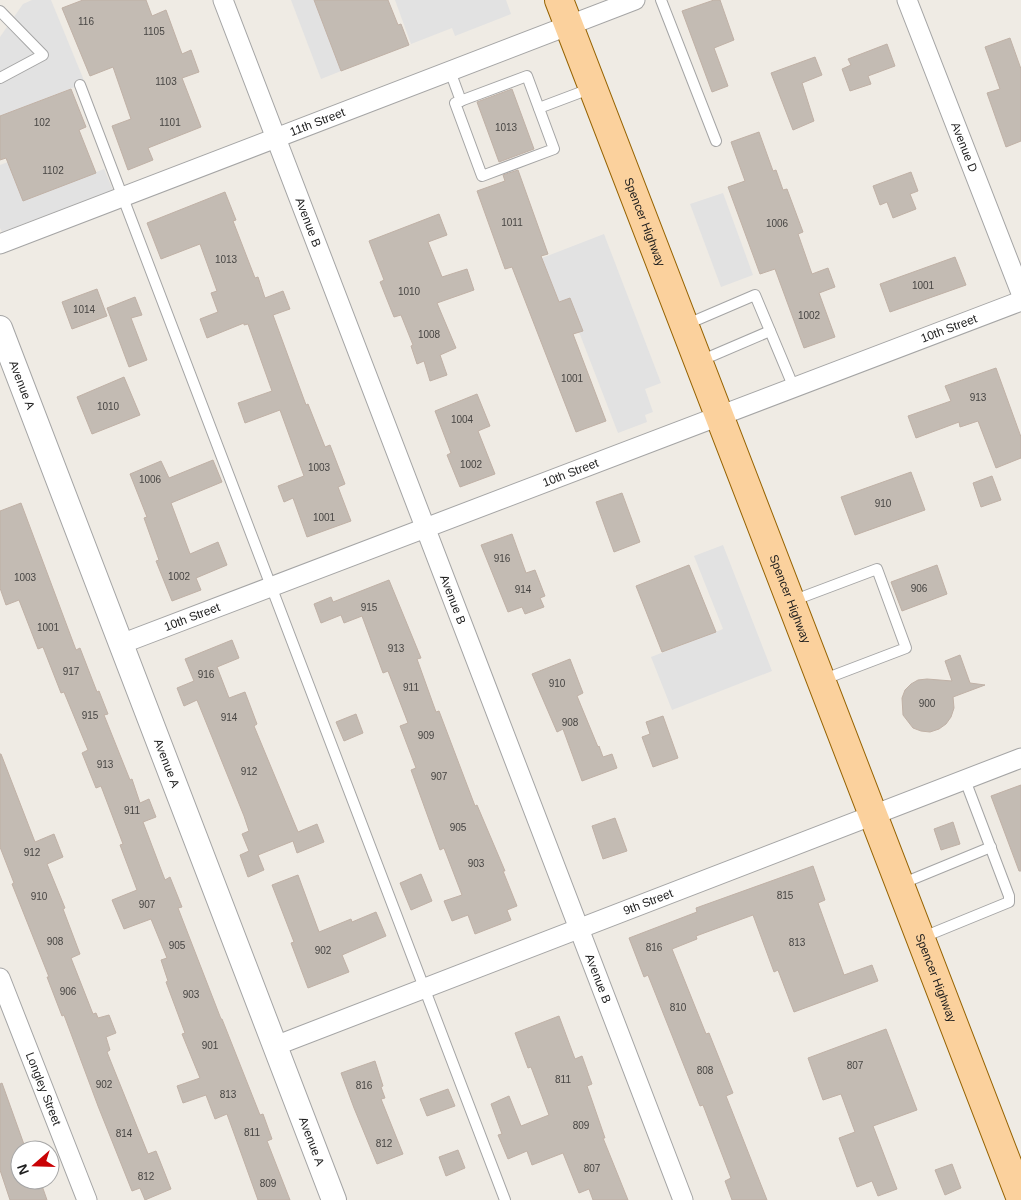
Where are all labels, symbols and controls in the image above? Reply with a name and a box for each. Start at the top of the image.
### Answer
house number: 116 [78,16,94,27]
house number: 1105 [143,26,165,37]
house number: 1103 [155,76,177,87]
street label: 11th Street [288,105,348,139]
house number: 102 [34,117,51,128]
house number: 1101 [159,117,181,128]
street label: Avenue D [948,120,980,175]
house number: 1013 [495,122,518,133]
house number: 1102 [42,165,64,176]
street label: Spencer Highway [621,176,668,269]
street label: Avenue B [292,195,324,249]
house number: 1011 [501,217,523,228]
house number: 1006 [766,218,789,229]
house number: 1013 [215,254,238,265]
house number: 1001 [912,280,935,291]
house number: 1010 [398,286,421,297]
house number: 1014 [73,304,96,315]
house number: 1002 [798,310,821,321]
street label: 10th Street [919,311,980,345]
house number: 1008 [418,329,441,340]
street label: Avenue A [6,359,38,411]
house number: 1001 [561,373,584,384]
house number: 913 [970,392,987,403]
house number: 1010 [97,401,120,412]
house number: 1004 [451,414,474,425]
street label: 10th Street [540,455,601,490]
house number: 1002 [460,459,483,470]
house number: 1003 [308,462,331,473]
house number: 1006 [139,474,162,485]
house number: 910 [875,498,892,509]
house number: 1001 [313,512,336,523]
house number: 916 [494,553,511,564]
street label: Spencer Highway [766,553,813,646]
house number: 1002 [168,571,191,582]
house number: 1003 [14,572,37,583]
street label: Avenue B [437,573,469,626]
house number: 906 [911,583,928,594]
house number: 914 [515,584,532,595]
street label: 10th Street [162,600,223,634]
house number: 915 [361,602,378,613]
house number: 1001 [37,622,60,633]
house number: 913 [388,643,405,654]
house number: 917 [63,666,80,677]
house number: 916 [198,669,215,680]
house number: 910 [549,678,566,689]
house number: 911 [403,682,419,693]
house number: 900 [919,698,936,709]
house number: 915 [82,710,99,721]
house number: 914 [221,712,238,723]
house number: 908 [562,717,579,728]
house number: 909 [418,730,435,741]
street label: Avenue A [151,737,182,790]
house number: 913 [97,759,114,770]
house number: 912 [241,766,258,777]
house number: 907 [431,771,448,782]
house number: 911 [124,805,140,816]
house number: 905 [450,822,467,833]
house number: 912 [24,847,41,858]
house number: 903 [468,858,485,869]
street label: 9th Street [621,886,676,918]
house number: 815 [777,890,794,901]
house number: 910 [31,891,48,902]
house number: 907 [139,899,156,910]
street label: Spencer Highway [912,931,959,1024]
house number: 908 [47,936,64,947]
house number: 813 [789,937,806,948]
house number: 905 [169,940,186,951]
house number: 816 [646,942,663,953]
house number: 902 [315,945,332,956]
street label: Avenue B [582,952,614,1005]
house number: 906 [60,986,77,997]
house number: 903 [183,989,200,1000]
house number: 810 [670,1002,687,1013]
house number: 901 [202,1040,219,1051]
street label: Longley Street [23,1050,64,1128]
house number: 807 [847,1060,864,1071]
house number: 808 [697,1065,714,1076]
house number: 811 [555,1074,571,1085]
house number: 902 [96,1079,113,1090]
house number: 816 [356,1080,373,1091]
house number: 813 [220,1089,237,1100]
street label: Avenue A [296,1115,327,1168]
house number: 809 [573,1120,590,1131]
house number: 811 [244,1127,260,1138]
house number: 814 [116,1128,133,1139]
house number: 812 [376,1138,393,1149]
north arrow [10,1140,60,1190]
text: N [14,1162,32,1177]
house number: 807 [584,1163,601,1174]
house number: 812 [138,1171,155,1182]
house number: 809 [260,1178,277,1189]

